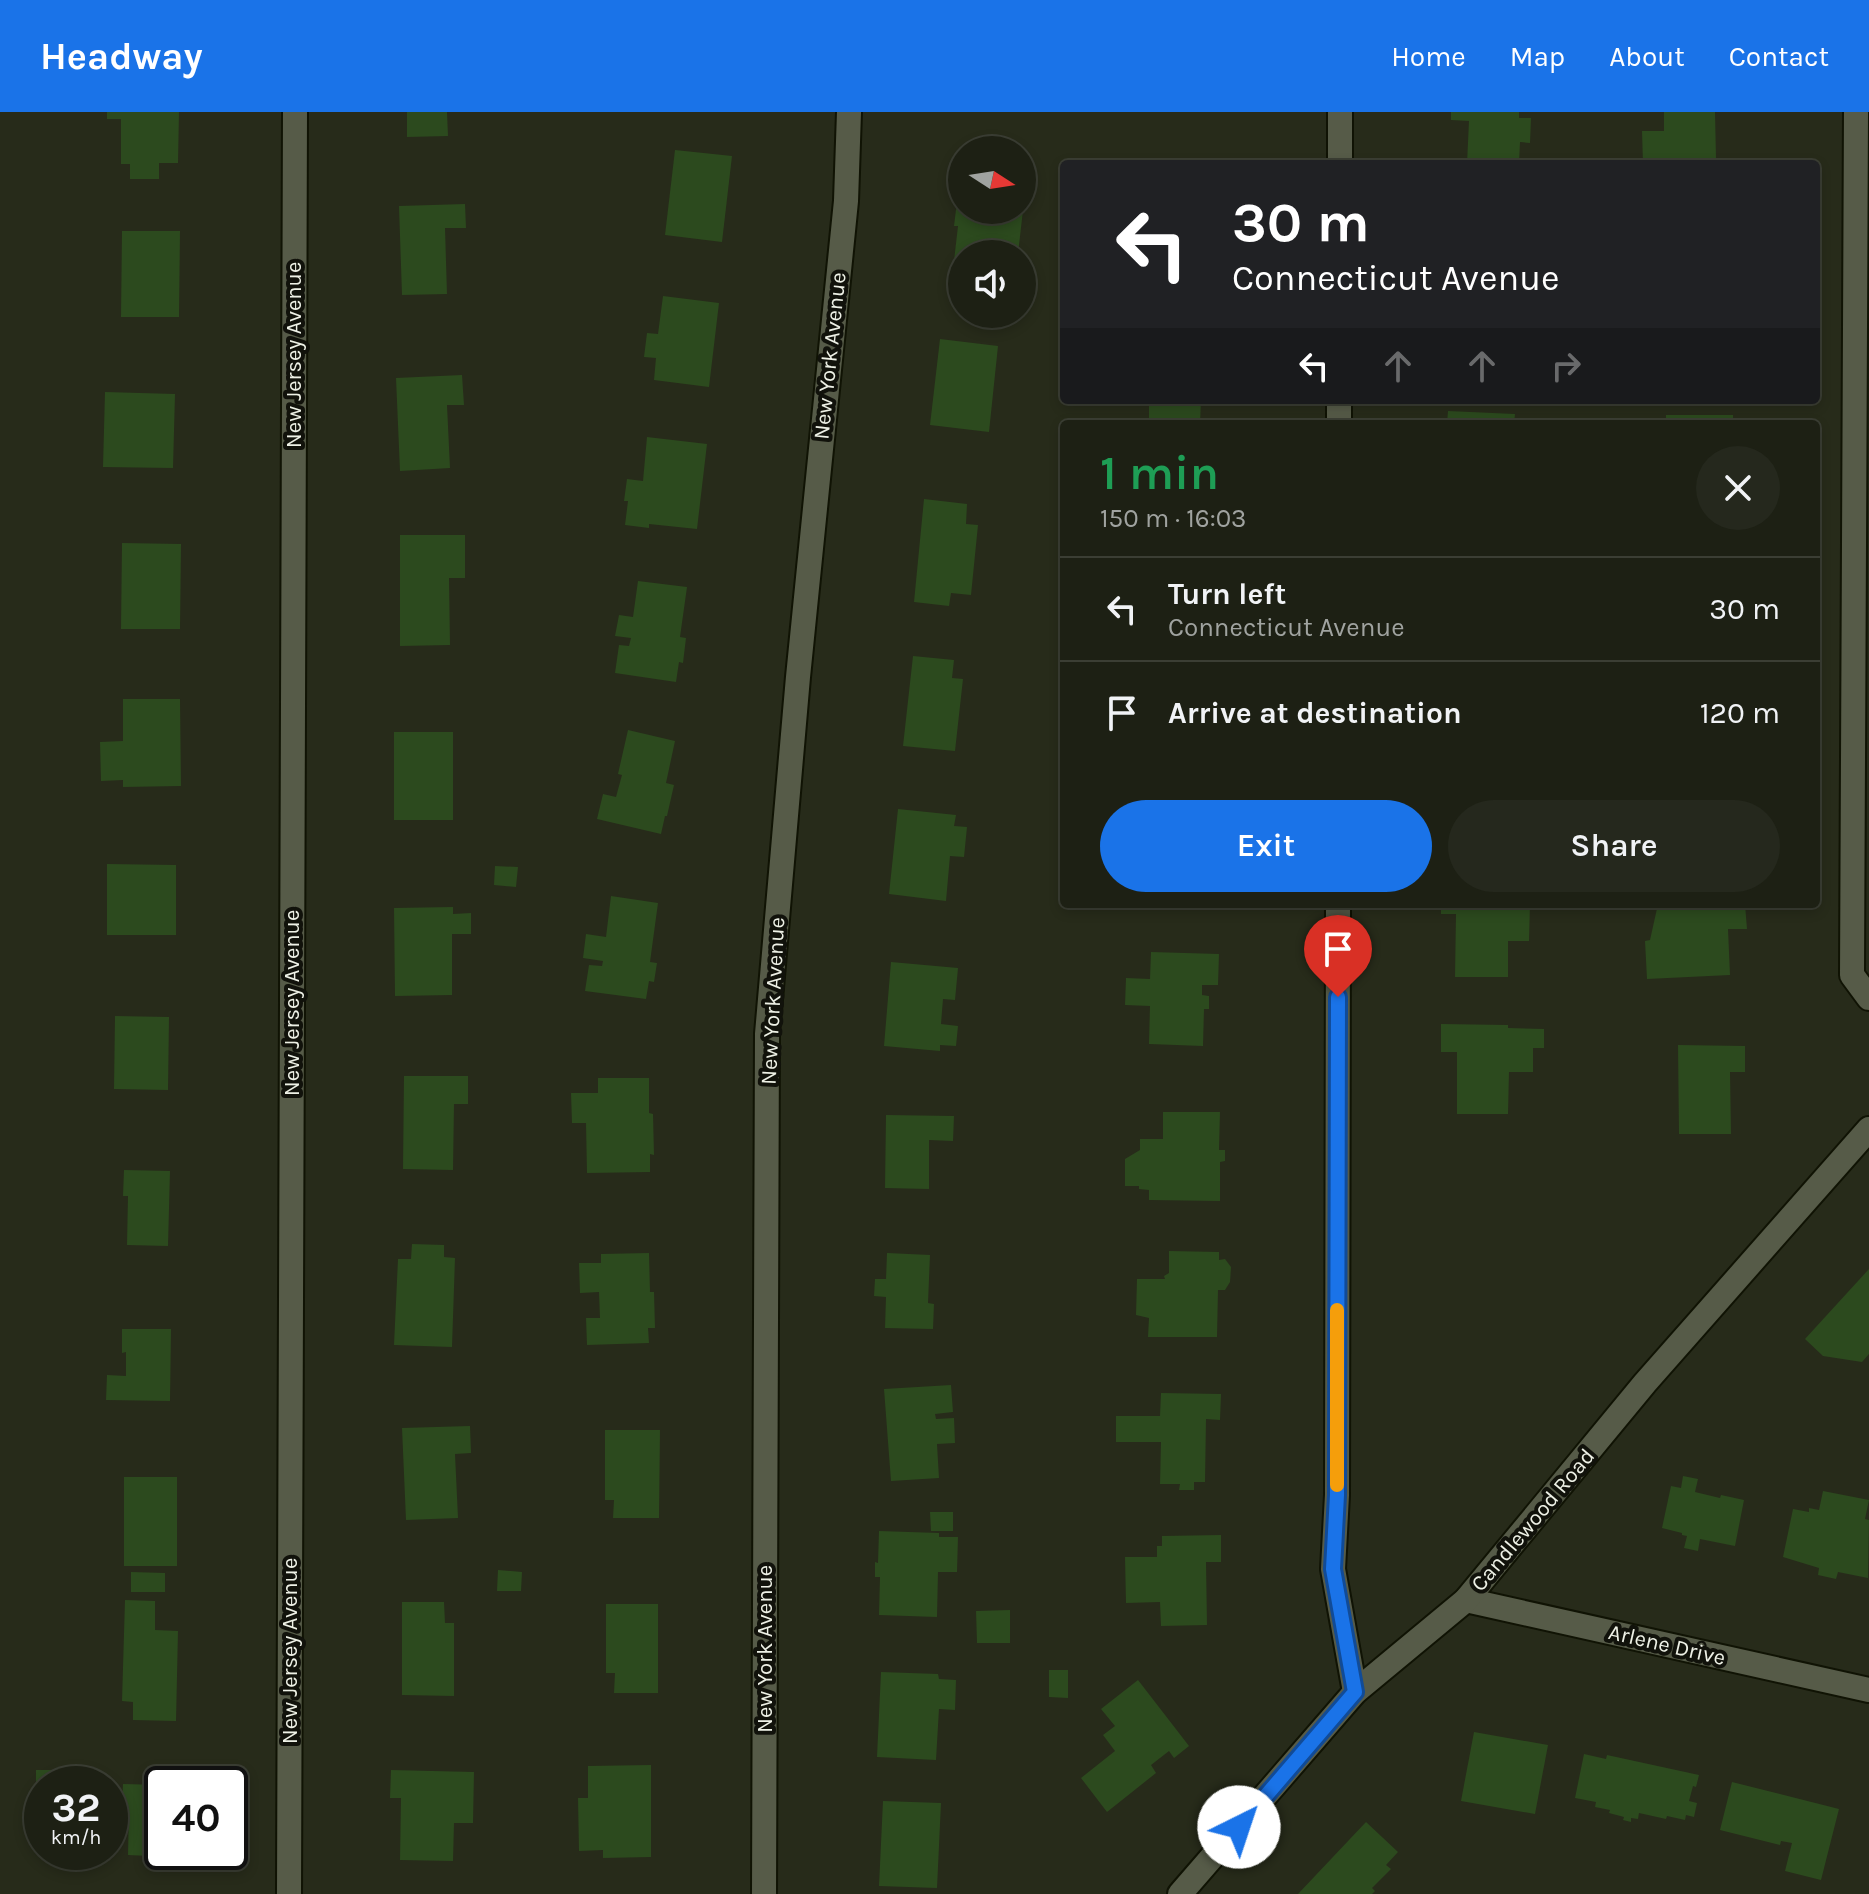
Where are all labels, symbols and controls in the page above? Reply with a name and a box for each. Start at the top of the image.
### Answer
text: Headway [40,34,203,79]
text: Home [1391,40,1466,73]
text: Map [1510,40,1565,73]
text: About [1609,40,1685,73]
text: Contact [1729,40,1829,73]
north arrow [948,136,1036,224]
map controls [948,136,1036,328]
text: 30 m [1232,190,1370,255]
icon: left [1100,192,1204,296]
button: sound [948,240,1036,328]
text: Connecticut Avenue [1232,257,1559,299]
street label: New Jersey Avenue [281,262,307,448]
street label: New York Avenue [808,271,852,441]
icon: left [1292,344,1336,388]
icon: ahead [1376,344,1420,388]
icon: ahead [1460,344,1504,388]
icon: right [1544,344,1588,388]
text: 1 min [1100,445,1219,501]
button: close [1696,446,1780,530]
text: 150 m · 16:03 [1100,503,1246,534]
text: Turn left [1168,576,1286,612]
icon: left [1100,587,1144,631]
text: 30 m [1709,591,1780,627]
text: Connecticut Avenue [1168,612,1405,643]
icon: arrive [1100,691,1144,735]
text: Arrive at destination [1168,695,1462,731]
text: 120 m [1700,695,1780,731]
button: Exit [1100,800,1432,892]
button: Share [1448,800,1780,892]
street label: New Jersey Avenue [279,910,305,1096]
pin [1304,915,1372,997]
street label: New York Avenue [756,916,790,1086]
icon: arrive [1316,927,1360,971]
street label: Candlewood Road [1466,1443,1600,1597]
street label: New Jersey Avenue [277,1558,303,1744]
street label: New York Avenue [752,1565,778,1733]
street label: Arlene Drive [1606,1619,1728,1671]
speed limit sign: 40 [144,1766,248,1870]
text: 32 [51,1784,101,1831]
position arrow [1197,1785,1281,1869]
text: km/h [51,1826,101,1849]

